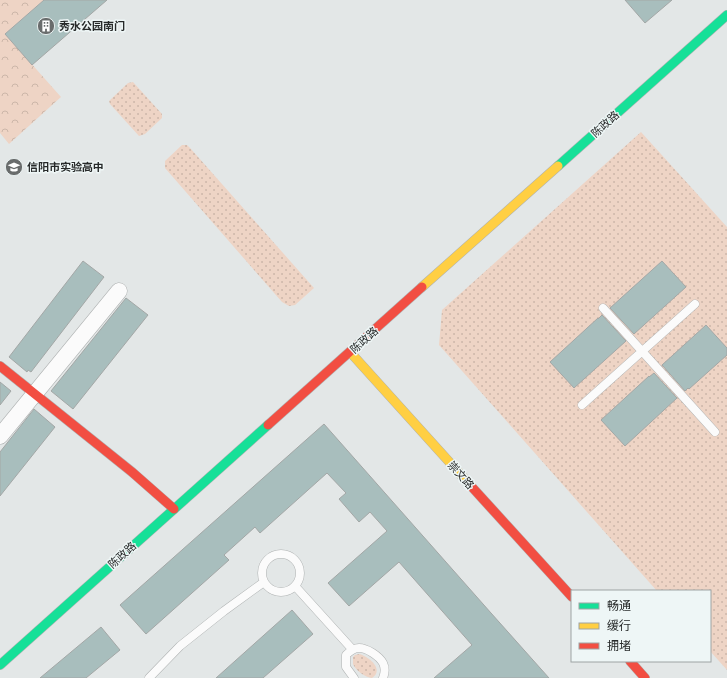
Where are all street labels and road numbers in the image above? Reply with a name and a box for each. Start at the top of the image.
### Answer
street label: 陈政路 [588,108,622,140]
street label: 陈政路 [347,324,381,356]
street label: 崇文路 [445,458,477,492]
street label: 陈政路 [105,539,139,571]

